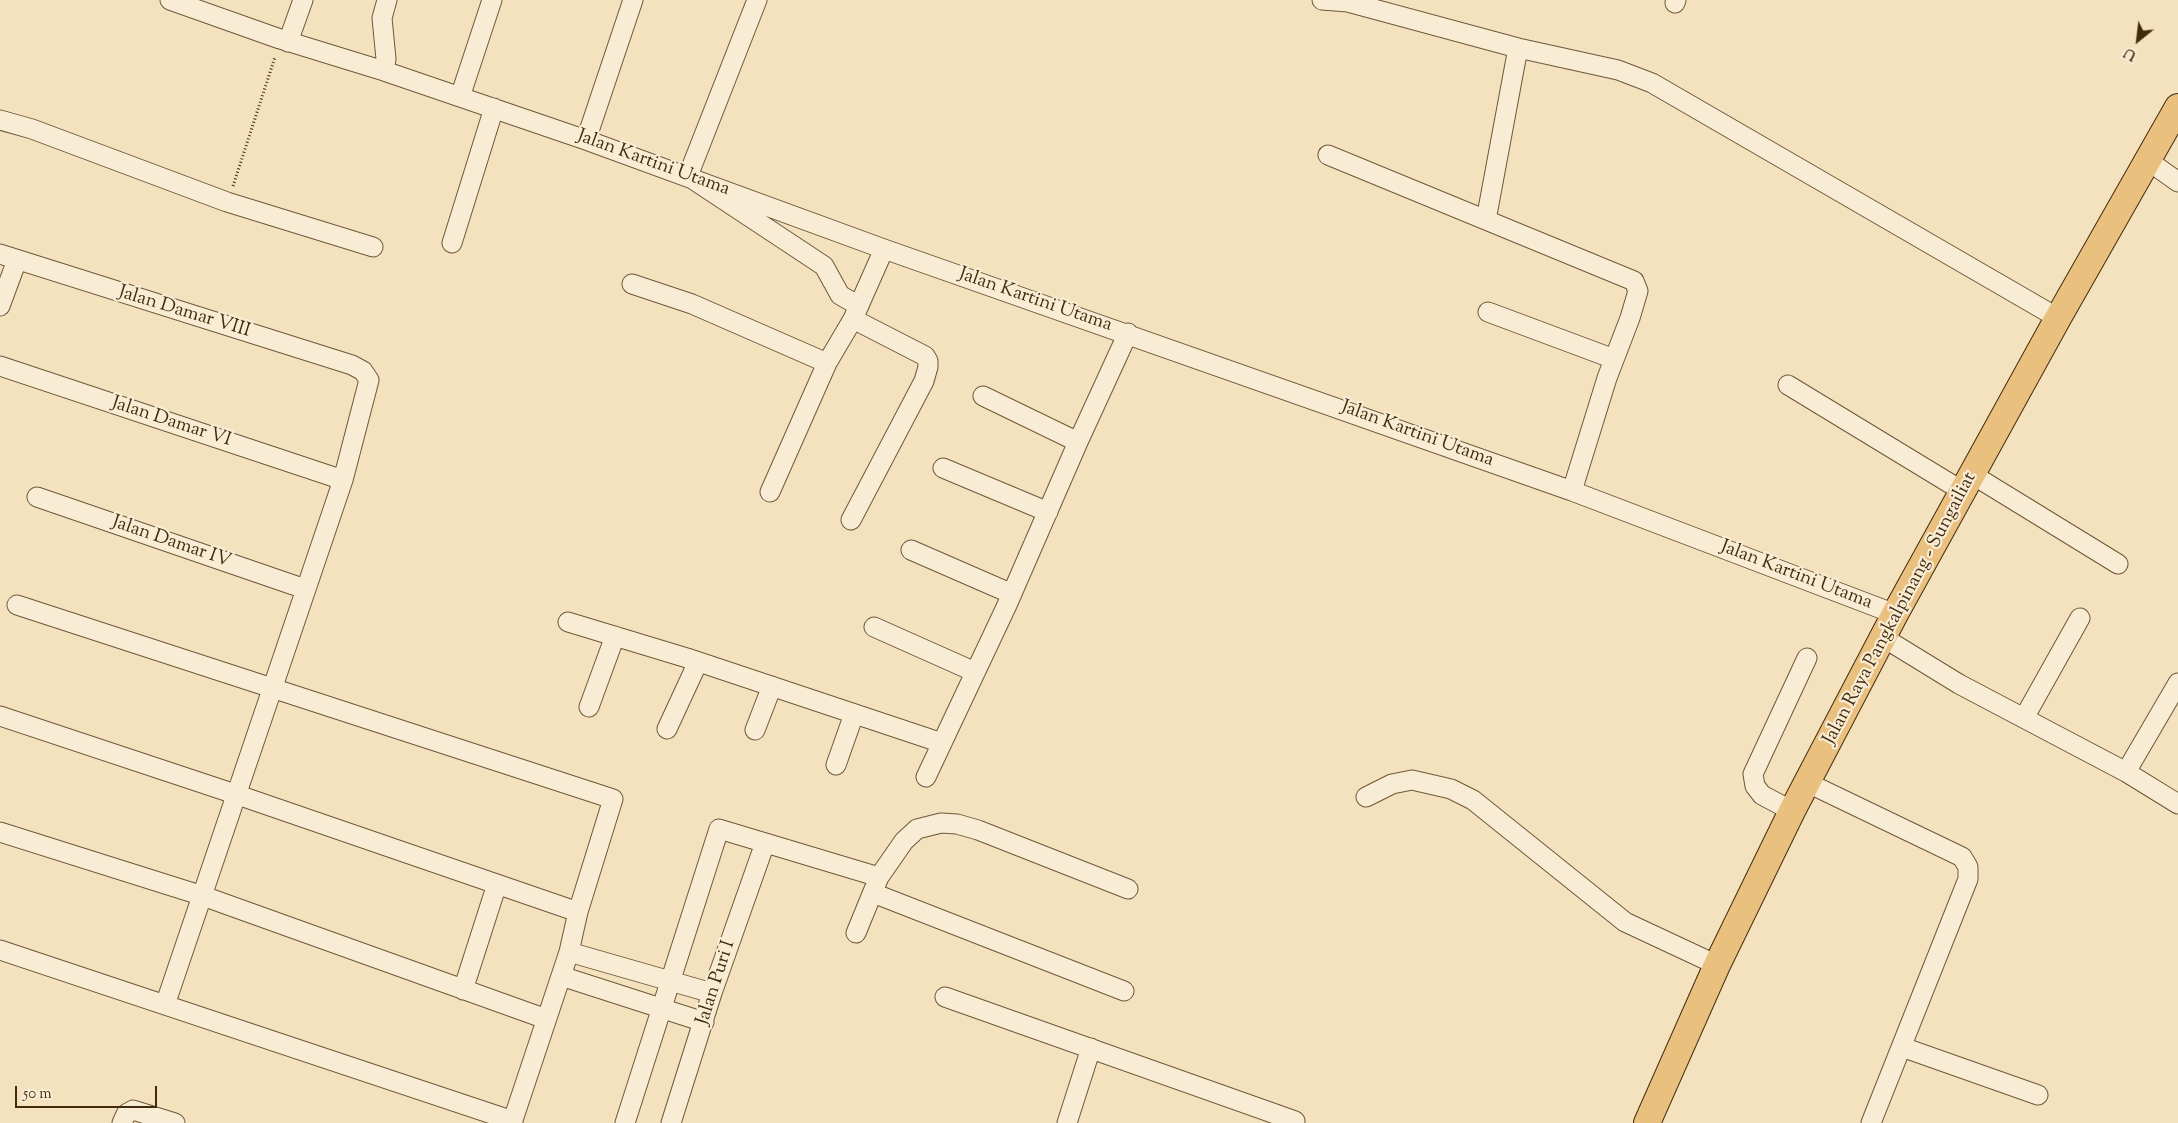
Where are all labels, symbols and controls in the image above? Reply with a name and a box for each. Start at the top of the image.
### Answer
north arrow [2113,15,2163,65]
text: U [2121,42,2141,65]
street label: Jalan Kartini Utama [574,126,732,202]
street label: Jalan Kartini Utama [955,264,1115,338]
street label: Jalan Damar VIII [115,282,253,344]
street label: Jalan Damar VI [108,393,234,453]
street label: Jalan Kartini Utama [1338,397,1496,473]
street label: Jalan Raya Pangkalpinang - Sungailiat [1819,469,1983,749]
street label: Jalan Damar IV [108,512,234,574]
street label: Jalan Kartini Utama [1717,537,1875,615]
street label: Jalan Puri I [693,938,741,1028]
scale bar [18,1076,160,1108]
text: 50 m [23,1084,52,1105]

